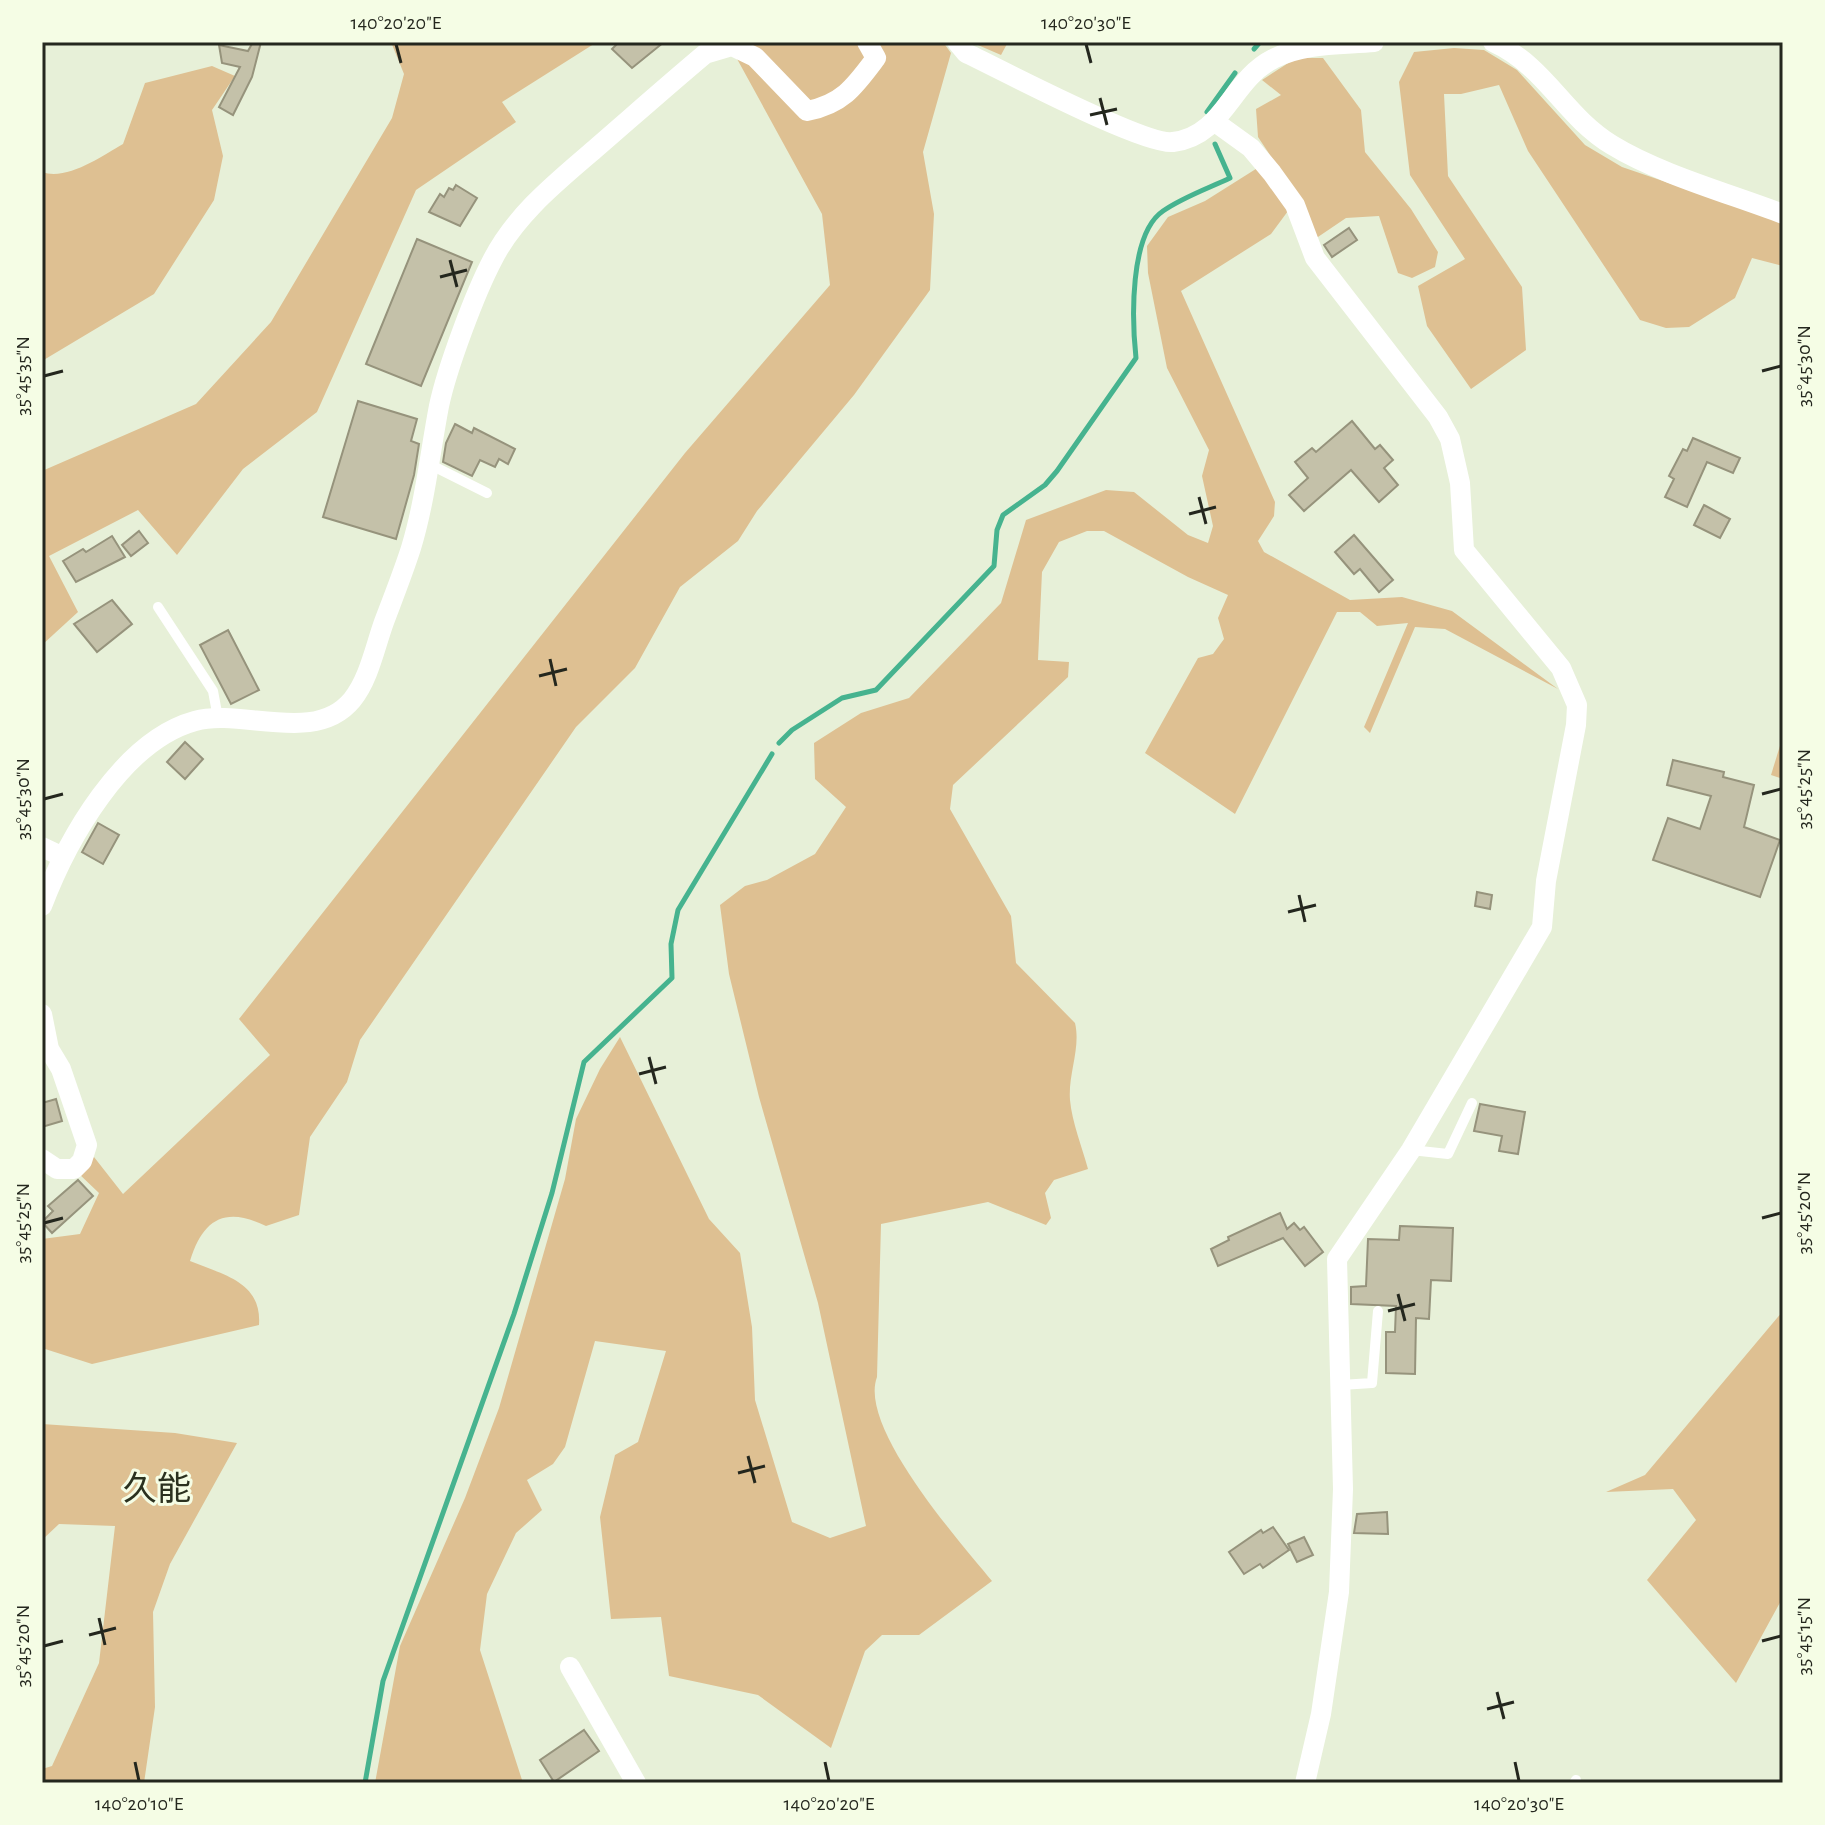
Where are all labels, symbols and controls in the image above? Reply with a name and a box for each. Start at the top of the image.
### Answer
text: 140°20'20"E [351,13,442,33]
text: 140°20'30"E [1041,13,1131,33]
text: 35°45'30"N [1794,325,1814,407]
text: 35°45'35"N [13,336,33,416]
text: 35°45'25"N [1794,749,1814,829]
text: 35°45'30"N [13,758,33,840]
text: 35°45'20"N [1794,1172,1814,1254]
text: 35°45'25"N [13,1183,33,1263]
district label: 久能 [123,1471,191,1507]
text: 35°45'15"N [1794,1597,1814,1675]
text: 35°45'20"N [13,1605,33,1687]
text: 140°20'10"E [95,1794,184,1814]
text: 140°20'20"E [784,1794,875,1814]
text: 140°20'30"E [1474,1794,1564,1814]

